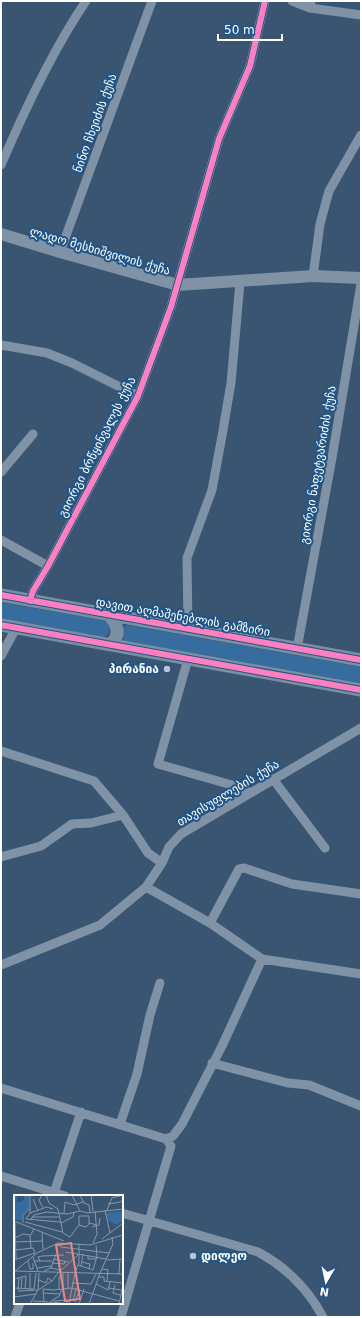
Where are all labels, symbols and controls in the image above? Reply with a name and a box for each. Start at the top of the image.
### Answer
scale bar [218,16,282,42]
text: 50 m [224,23,255,37]
street label: ნინო ჩხეიძის ქუჩა [71,72,119,174]
street label: ლადო მესხიშვილის ქუჩა [28,224,172,278]
street label: გიორგი ბრწყინვალეს ქუჩა [55,374,139,520]
street label: გიორგი ნაფეტვარიძის ქუჩა [297,385,339,545]
street label: დავით აღმაშენებლის გამზირი [95,595,271,639]
place label: პირანია [109,662,159,676]
marker: პირანია [162,664,172,674]
street label: თავისუფლების ქუჩა [174,757,282,829]
inset map [14,1195,123,1304]
place label: დილეო [201,1249,247,1263]
marker: დილეო [188,1251,198,1261]
north arrow [306,1262,346,1302]
text: N [319,1284,330,1299]

